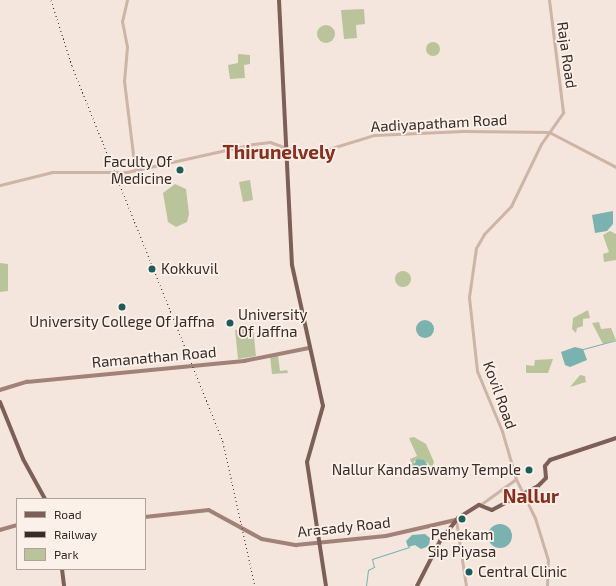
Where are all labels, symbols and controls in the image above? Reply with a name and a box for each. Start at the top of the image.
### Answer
street label: Raja Road [553,20,581,90]
street label: Aadiyapatham Road [370,110,508,136]
district label: Thirunelvely [222,141,336,163]
place label: Faculty Of Medicine [103,152,172,187]
marker: Faculty Of Medicine [175,165,185,175]
place label: Kokkuvil [161,260,218,278]
marker: Kokkuvil [146,263,158,275]
marker: University College Of Jaffna [117,302,127,312]
place label: University Of Jaffna [238,305,307,340]
place label: University College Of Jaffna [29,313,215,331]
marker: University Of Jaffna [225,318,235,328]
street label: Ramanathan Road [91,343,217,371]
street label: Kovil Road [479,359,521,431]
place label: Nallur Kandaswamy Temple [331,461,521,479]
marker: Nallur Kandaswamy Temple [524,465,534,475]
district label: Nallur [503,485,559,507]
legend [16,498,146,570]
text: Road [54,507,82,521]
street label: Arasady Road [296,513,392,541]
marker: Pehekam Sip Piyasa [457,514,467,524]
place label: Pehekam Sip Piyasa [428,525,496,560]
text: Railway [54,527,97,541]
text: Park [54,547,79,561]
place label: Central Clinic [478,563,568,581]
marker: Central Clinic [463,566,475,578]

